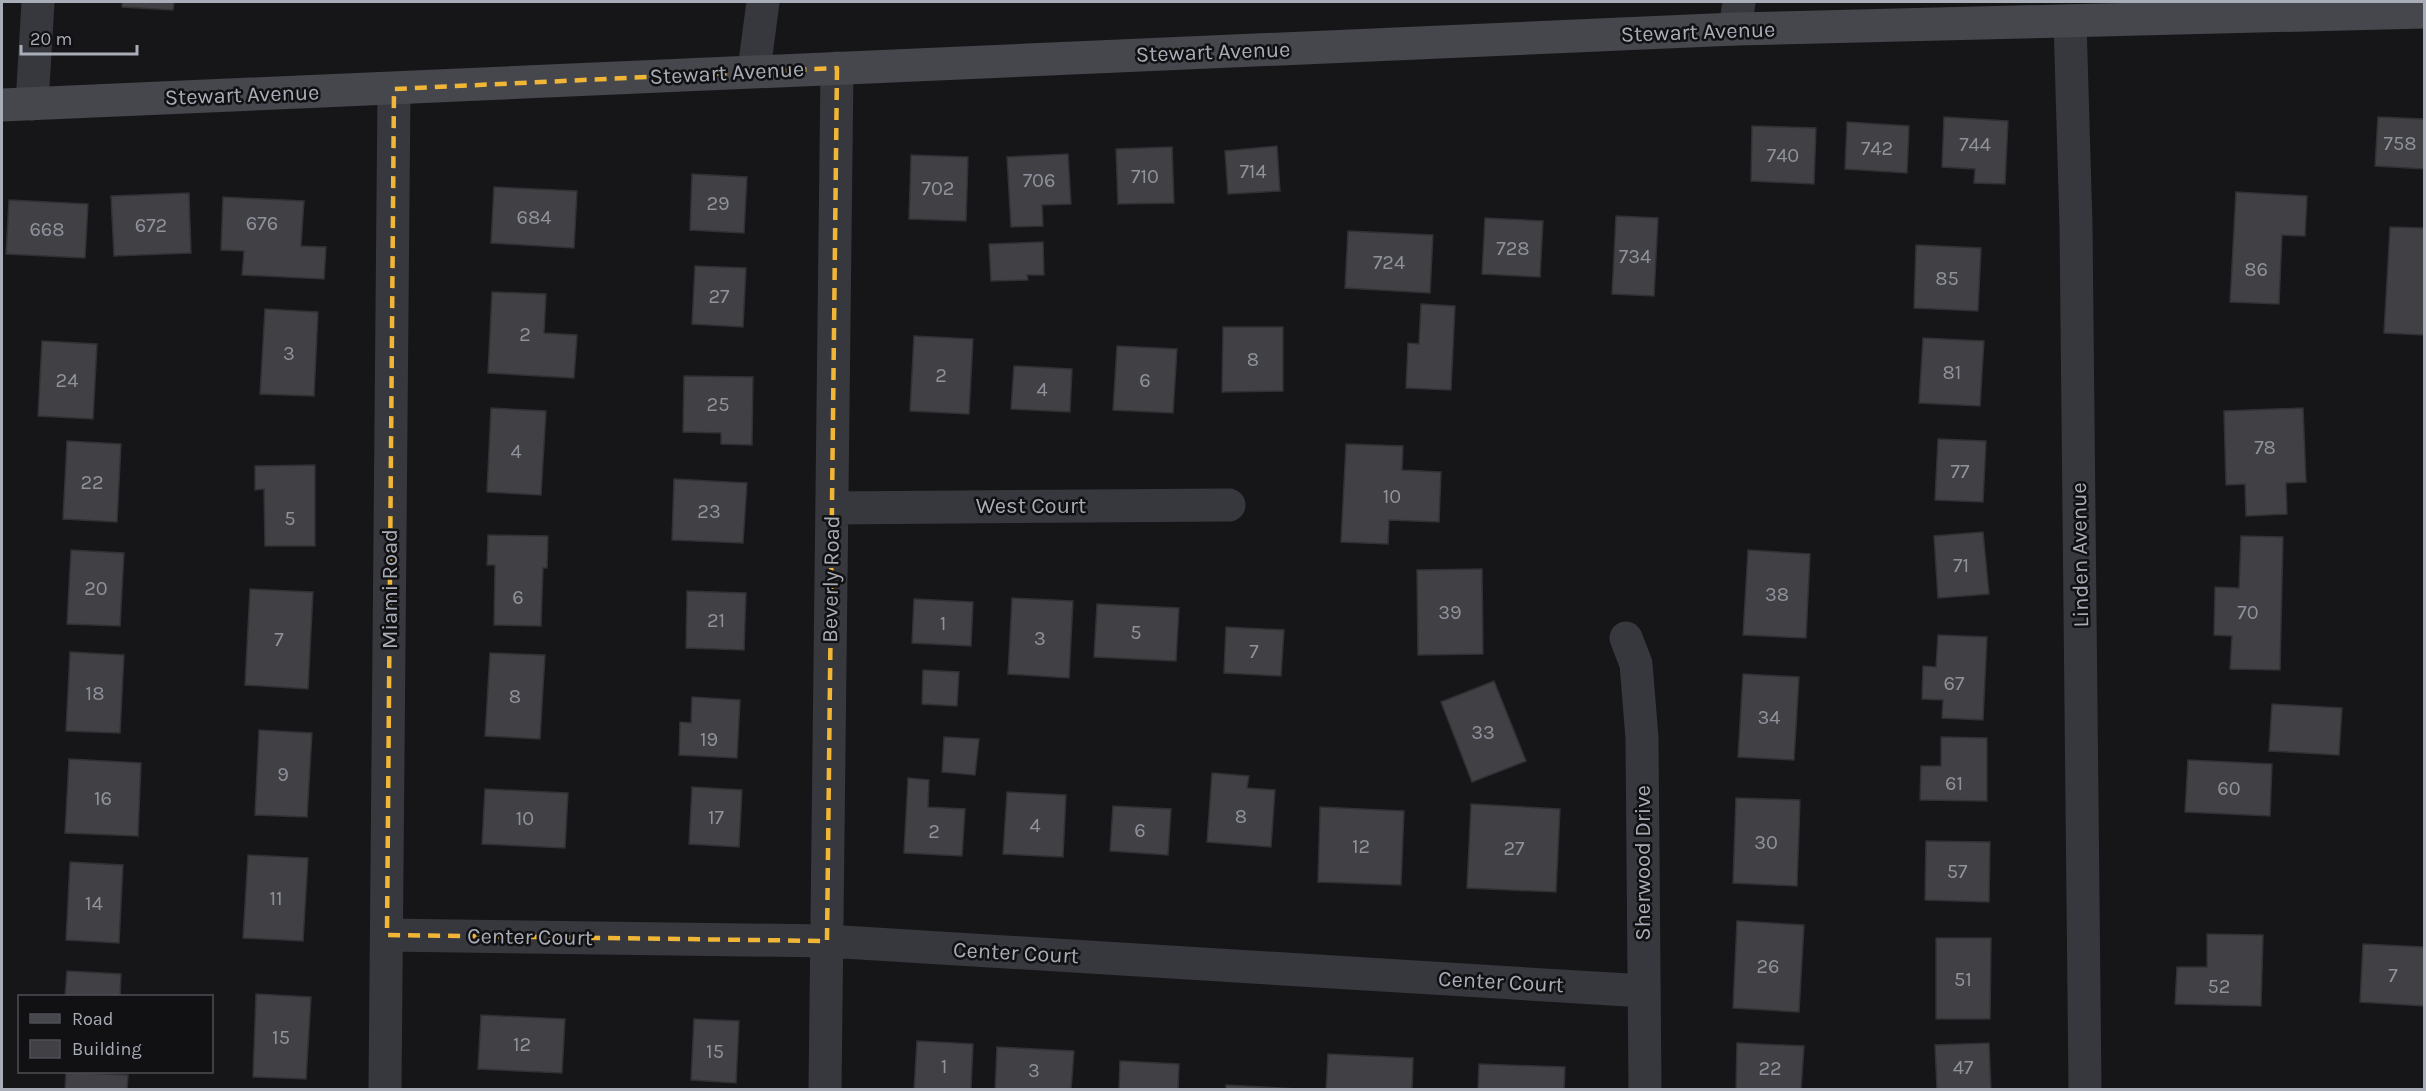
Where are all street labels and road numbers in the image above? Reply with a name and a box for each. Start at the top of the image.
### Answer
street label: Stewart Avenue [1620,16,1776,48]
street label: Stewart Avenue [1135,36,1291,68]
street label: Stewart Avenue [649,56,805,90]
street label: Stewart Avenue [164,79,320,111]
street label: Linden Avenue [2066,482,2094,628]
street label: West Court [976,493,1086,519]
street label: Beverly Road [817,515,845,643]
street label: Miami Road [377,529,403,649]
street label: Sherwood Drive [1630,785,1656,941]
street label: Center Court [467,923,593,951]
street label: Center Court [952,937,1080,969]
street label: Center Court [1437,966,1565,998]

